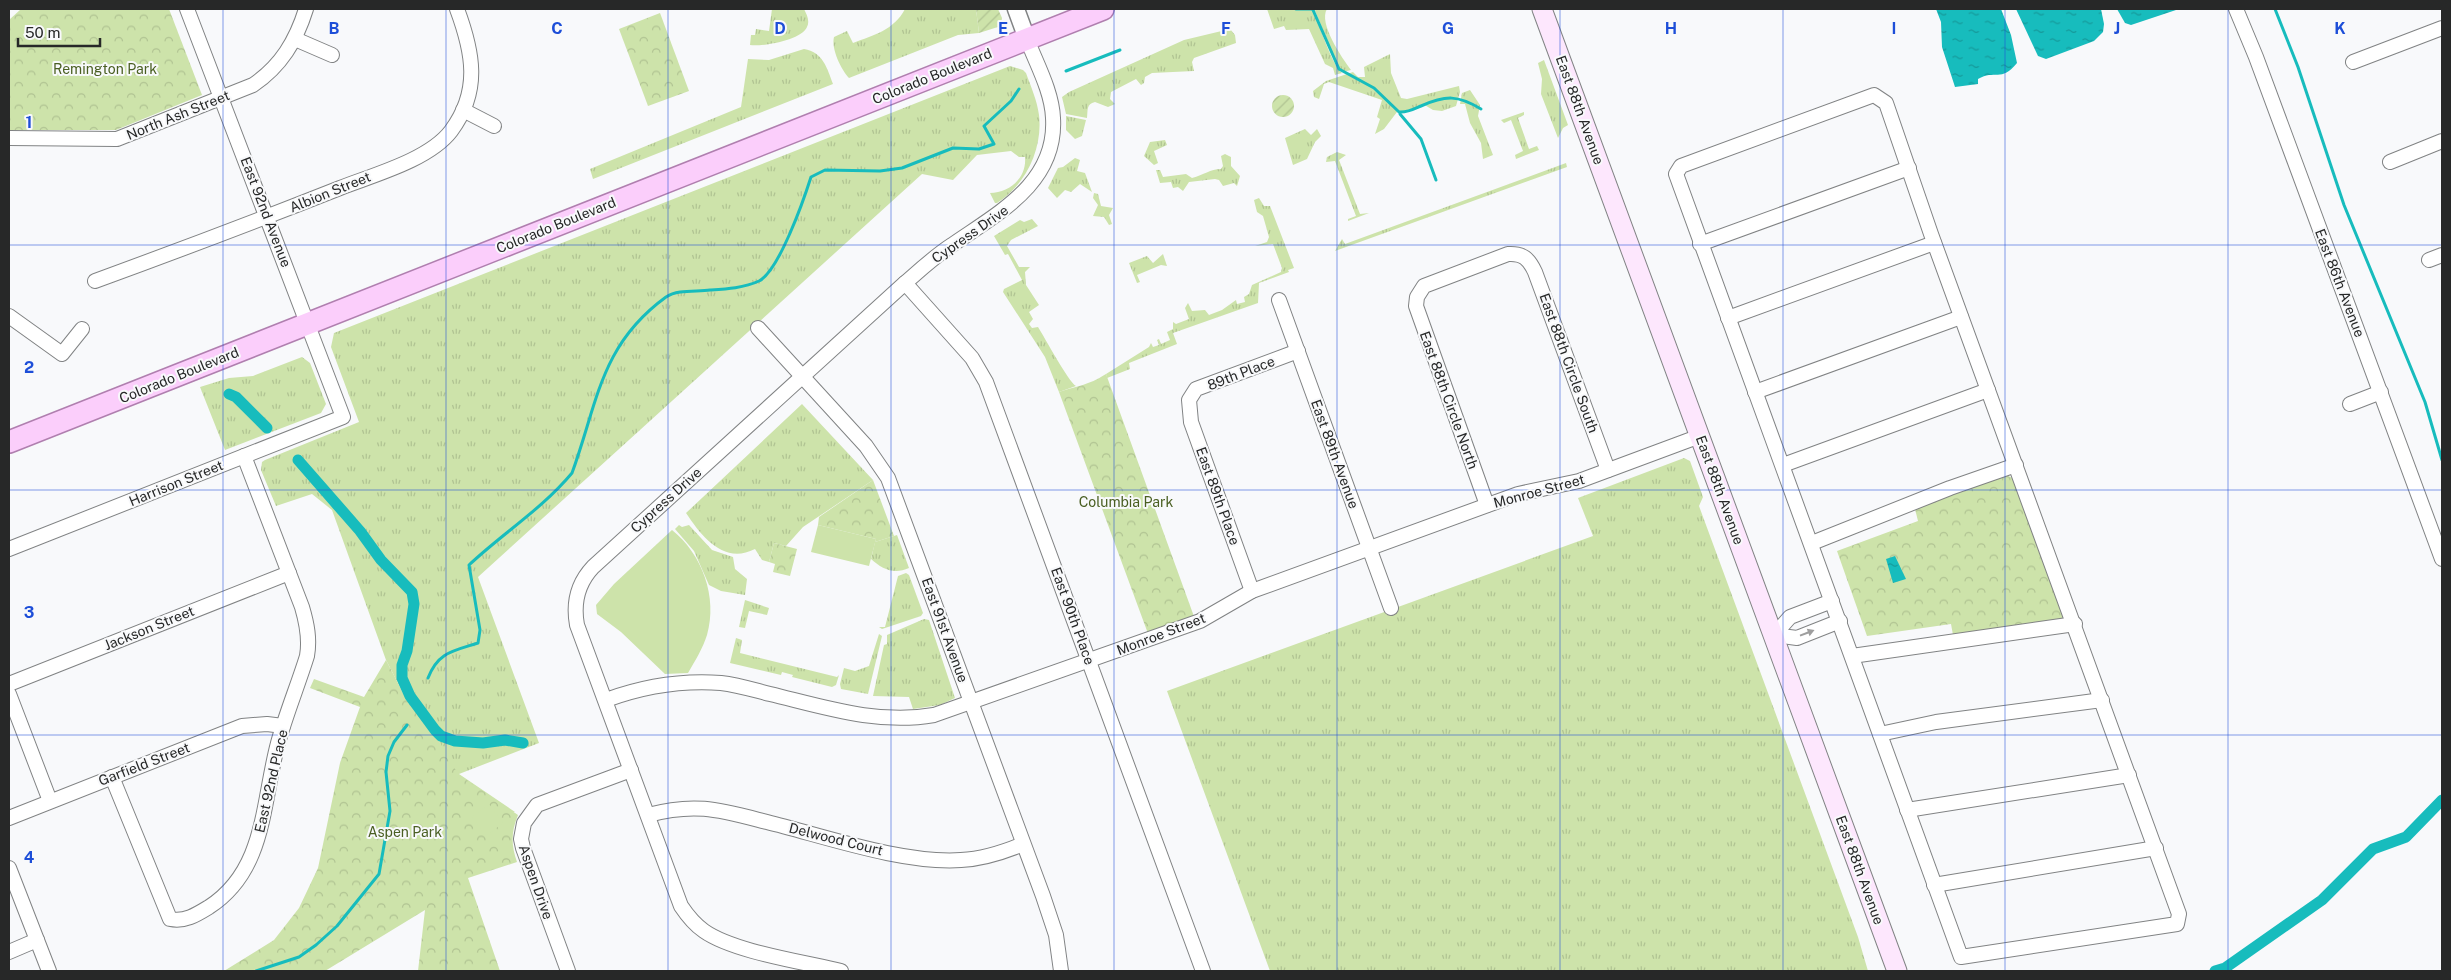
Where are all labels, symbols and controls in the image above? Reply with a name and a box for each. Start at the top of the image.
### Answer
scale bar [18,15,100,47]
text: B [329,19,340,38]
text: C [551,19,563,38]
text: D [774,19,786,38]
text: E [998,19,1008,38]
text: F [1221,19,1231,38]
text: G [1442,19,1454,38]
text: H [1665,19,1677,38]
text: I [1892,19,1896,38]
text: J [2114,19,2120,38]
text: K [2334,19,2346,38]
text: 50 m [25,24,60,41]
street label: Colorado Boulevard [870,45,994,107]
street label: East 88th Avenue [1553,53,1607,167]
park label: Remington Park [53,61,157,77]
street label: North Ash Street [124,87,232,143]
text: 1 [26,113,32,132]
street label: East 92nd Avenue [238,154,294,270]
street label: Albion Street [287,168,373,216]
street label: Colorado Boulevard [494,194,618,256]
street label: Cypress Drive [929,202,1011,266]
street label: East 86th Avenue [2312,227,2368,339]
street label: East 88th Circle South [1536,291,1602,435]
street label: East 88th Circle North [1417,329,1481,471]
street label: Colorado Boulevard [117,344,241,406]
street label: 89th Place [1205,353,1277,393]
text: 2 [24,358,34,377]
street label: East 89th Avenue [1308,397,1362,511]
street label: East 88th Avenue [1693,433,1747,547]
street label: East 89th Place [1193,445,1243,547]
street label: Harrison Street [127,457,225,509]
street label: Cypress Drive [627,464,705,536]
street label: Monroe Street [1492,471,1586,511]
park label: Columbia Park [1079,494,1173,510]
street label: East 90th Place [1048,565,1098,667]
street label: East 91st Avenue [919,575,971,685]
text: 3 [24,603,34,622]
street label: Jackson Street [102,603,196,653]
street label: Monroe Street [1114,610,1208,658]
one-way arrow [1800,629,1815,637]
street label: East 92nd Place [251,728,291,834]
street label: Garfield Street [96,739,192,789]
street label: East 88th Avenue [1833,813,1887,927]
street label: Delwood Court [787,820,885,858]
park label: Aspen Park [368,824,442,840]
street label: Aspen Drive [516,842,556,922]
text: 4 [24,848,35,867]

